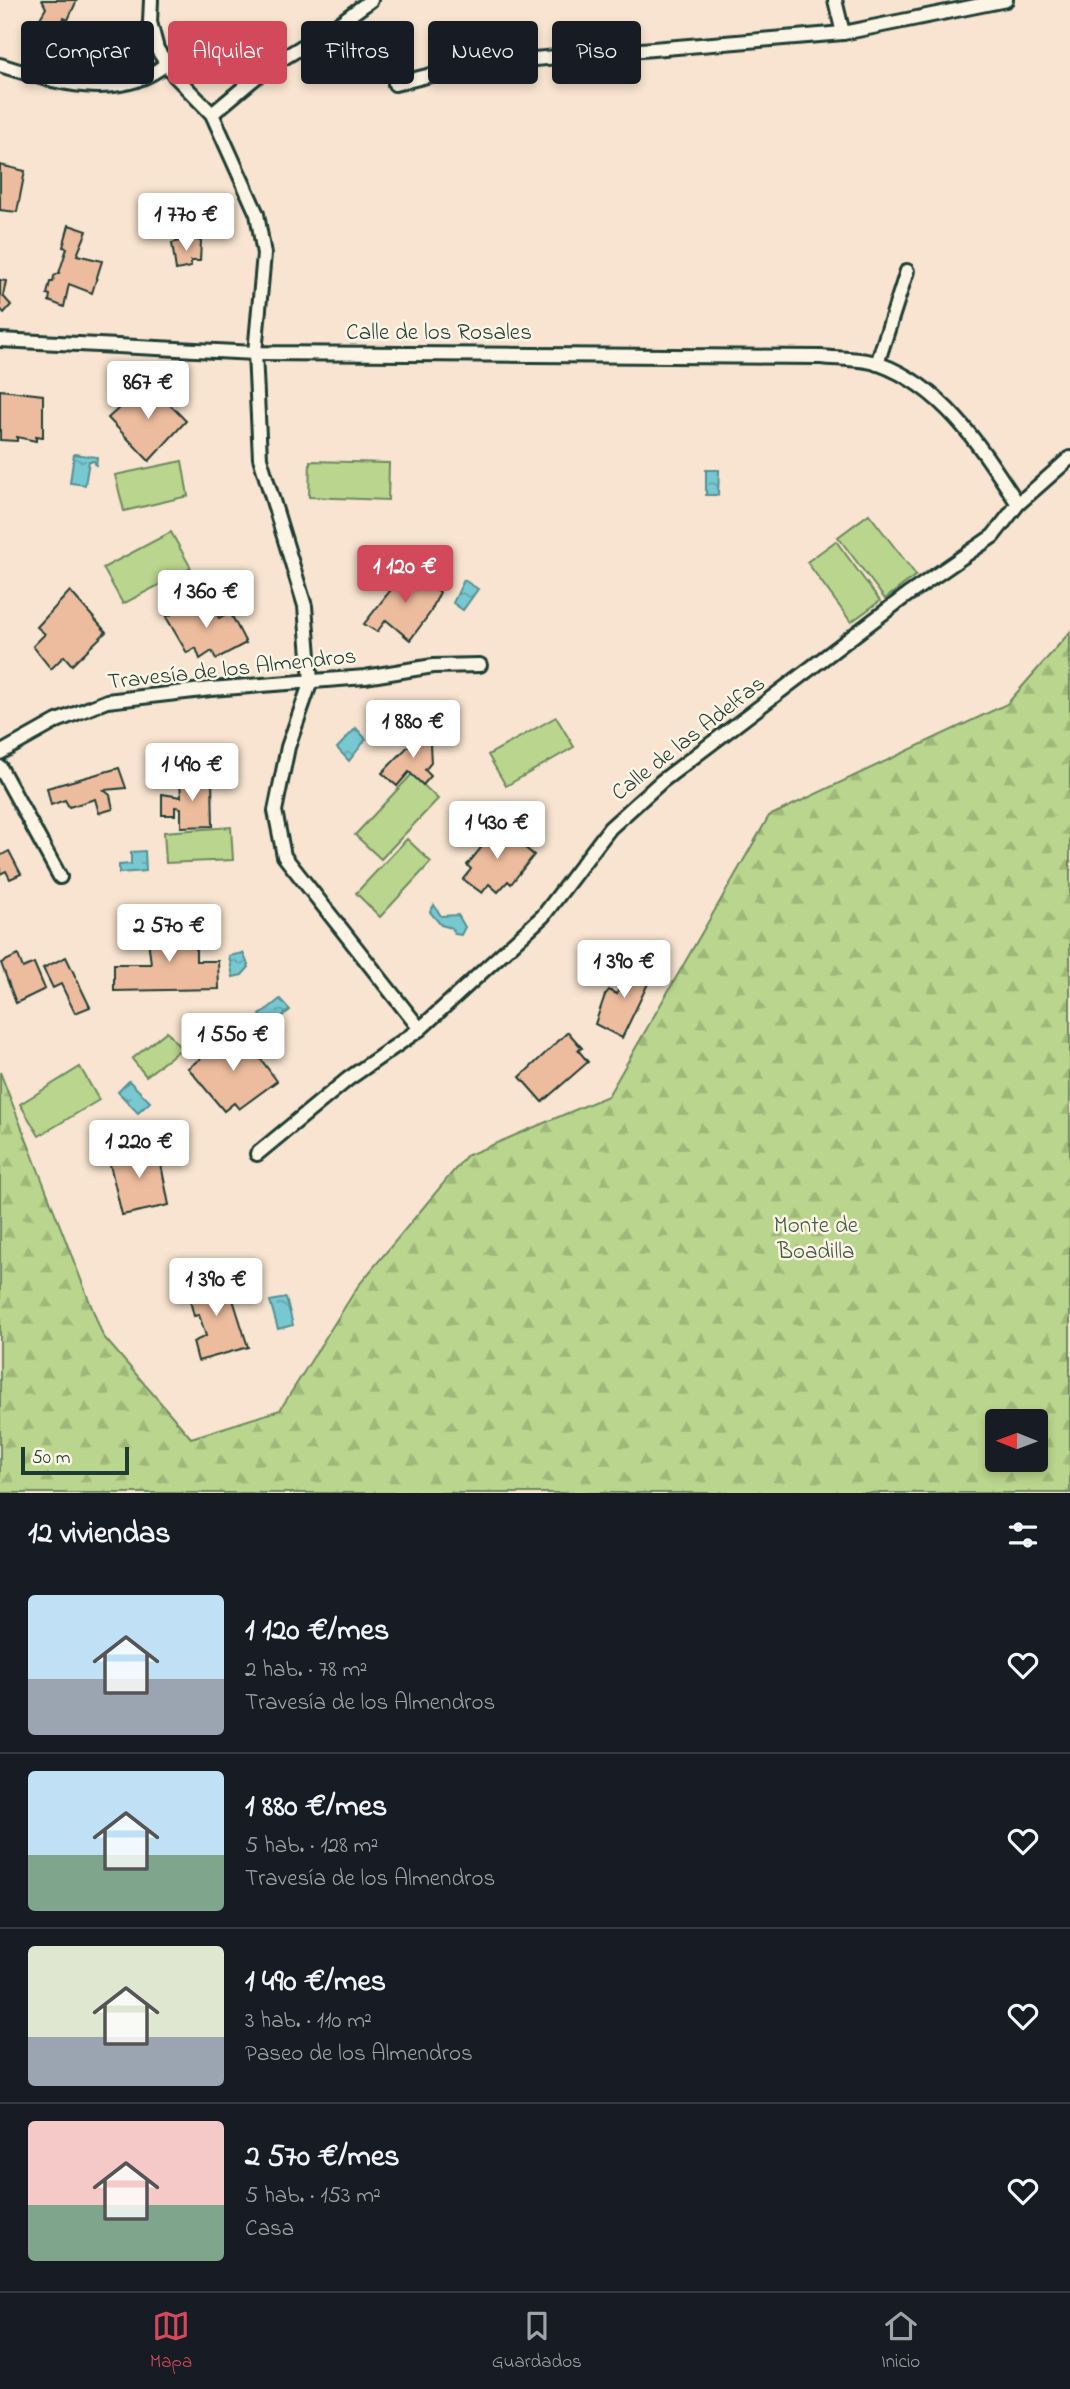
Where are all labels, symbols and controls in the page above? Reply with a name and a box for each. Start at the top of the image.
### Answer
chip: Comprar [21,21,154,84]
chip: Alquilar [168,21,287,84]
chip: Filtros [301,21,414,84]
chip: Nuevo [428,21,538,84]
chip: Piso [552,21,641,84]
pin: 1 770 € [121,194,251,253]
text: 1 770 € [154,199,218,232]
street label: Calle de los Rosales [346,317,532,350]
pin: 867 € [99,362,197,421]
text: 867 € [123,367,173,400]
pin: 1 120 € [340,546,470,605]
text: 1 120 € [373,551,437,584]
pin: 1 360 € [141,570,271,630]
text: 1 360 € [174,576,238,609]
street label: Travesía de los Almendros [106,641,358,699]
street label: Calle de las Adelfas [605,668,773,810]
pin: 1 880 € [348,700,478,760]
text: 1 880 € [382,706,444,739]
pin: 1 490 € [127,744,257,803]
text: 1 490 € [161,749,223,782]
pin: 1 430 € [432,802,562,861]
text: 1 430 € [465,807,529,840]
pin: 2 570 € [104,904,234,964]
text: 2 570 € [133,910,205,943]
pin: 1 390 € [559,940,689,1000]
text: 1 390 € [593,946,655,979]
pin: 1 550 € [168,1014,298,1073]
text: 1 550 € [197,1019,269,1052]
pin: 1 220 € [74,1120,204,1180]
text: 1 220 € [105,1126,173,1159]
park label: Monte de Boadilla [774,1210,859,1269]
pin: 1 390 € [151,1258,281,1318]
text: 1 390 € [185,1264,247,1297]
north arrow [985,1409,1048,1472]
map controls [985,1409,1048,1472]
scale bar [21,1444,130,1476]
text: 50 m [32,1445,71,1472]
text: 12 viviendas [28,1513,170,1557]
icon: filters [1004,1516,1042,1554]
text: 1 120 €/mes [245,1610,389,1654]
icon: home [84,1623,168,1707]
icon: heart [1004,1646,1042,1684]
text: 2 hab. · 78 m² [245,1654,367,1687]
text: Travesía de los Almendros [245,1687,495,1720]
text: 1 880 €/mes [245,1786,387,1830]
icon: home [84,1799,168,1883]
icon: heart [1004,1822,1042,1860]
text: 5 hab. · 128 m² [245,1830,378,1863]
text: Travesía de los Almendros [245,1863,495,1896]
text: 1 490 €/mes [245,1961,386,2005]
icon: home [84,1974,168,2058]
icon: heart [1004,1997,1042,2035]
text: 3 hab. · 110 m² [245,2005,372,2038]
text: Paseo de los Almendros [245,2038,473,2071]
text: 2 570 €/mes [245,2136,400,2180]
icon: home [84,2149,168,2233]
icon: heart [1004,2172,1042,2210]
text: 5 hab. · 153 m² [245,2180,381,2213]
text: Casa [245,2213,294,2246]
tab: Mapa [150,2307,192,2376]
tab: Guardados [492,2307,582,2376]
tab: Inicio [881,2307,920,2376]

